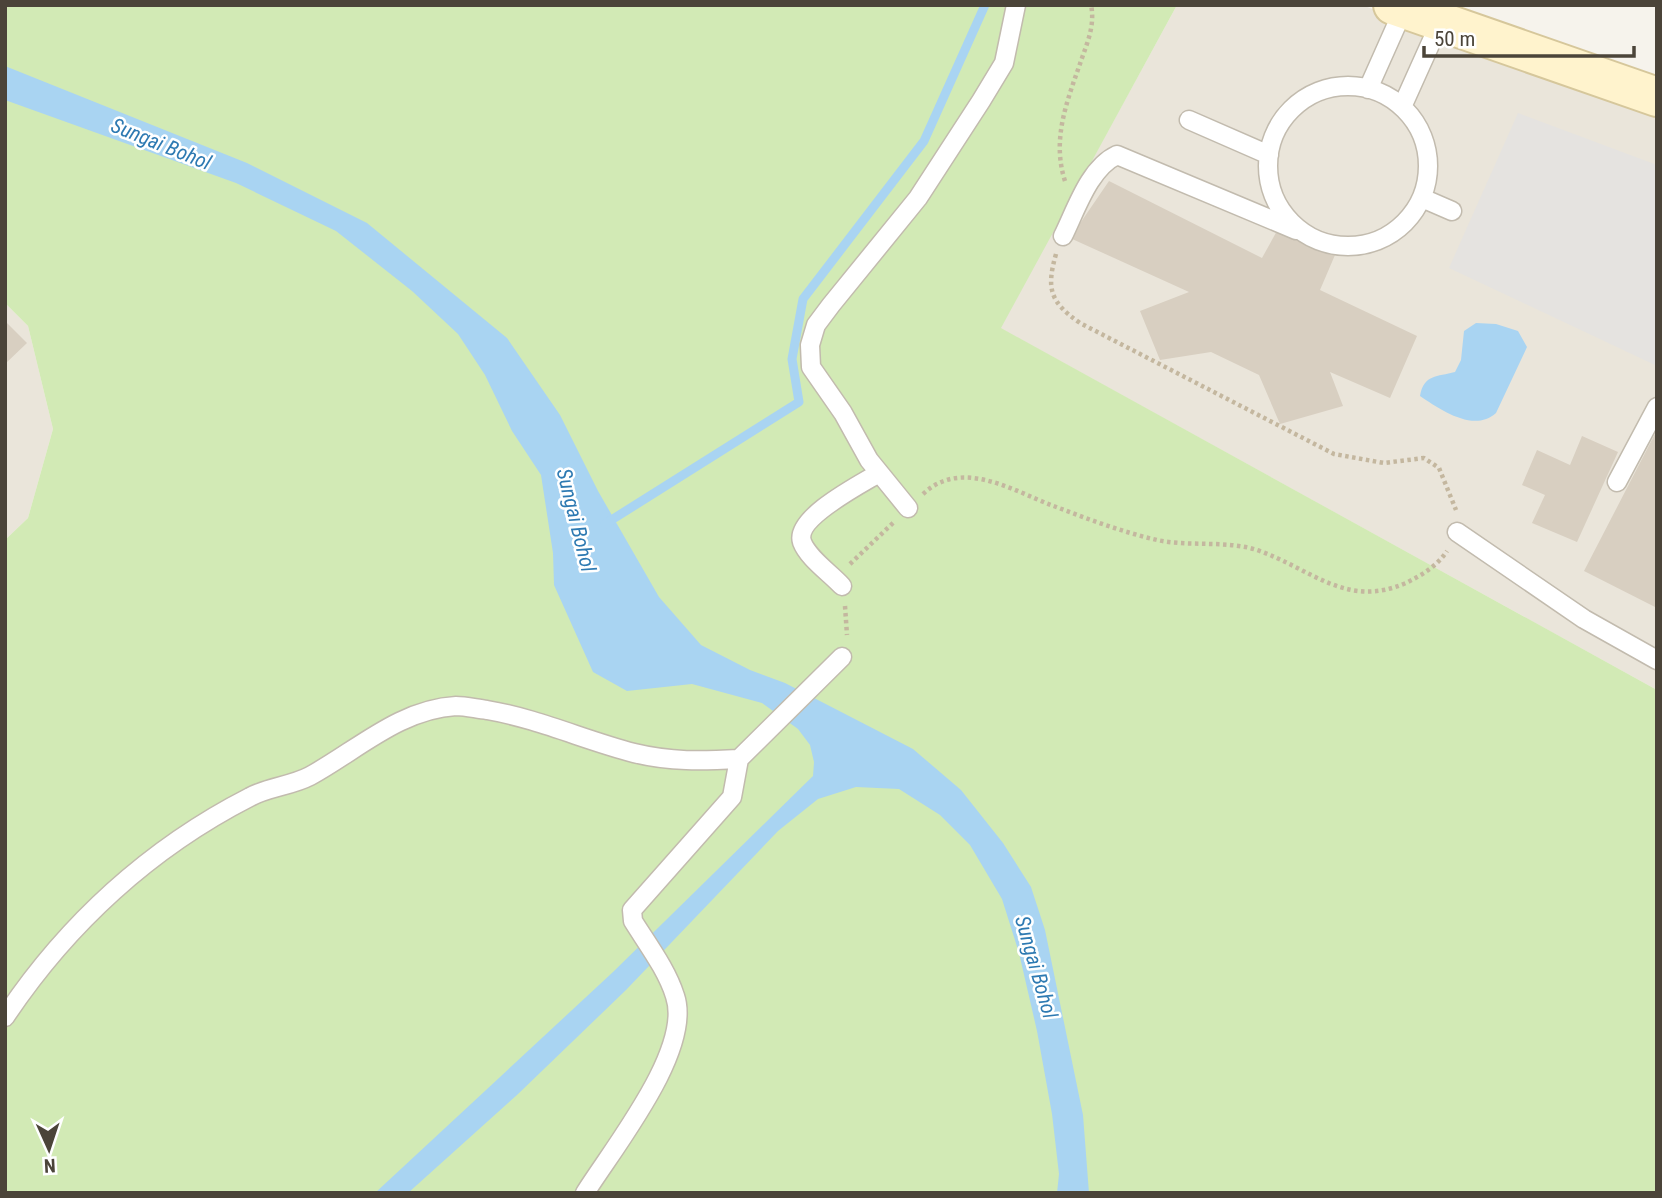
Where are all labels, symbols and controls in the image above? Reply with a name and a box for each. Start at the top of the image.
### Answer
scale bar [1424,14,1634,58]
text: 50 m [1434,27,1475,51]
water label: Sungai Bohol [108,113,215,175]
water label: Sungai Bohol [552,466,600,574]
water label: Sungai Bohol [1010,913,1062,1021]
north arrow [14,1114,84,1184]
text: N [43,1154,56,1177]

